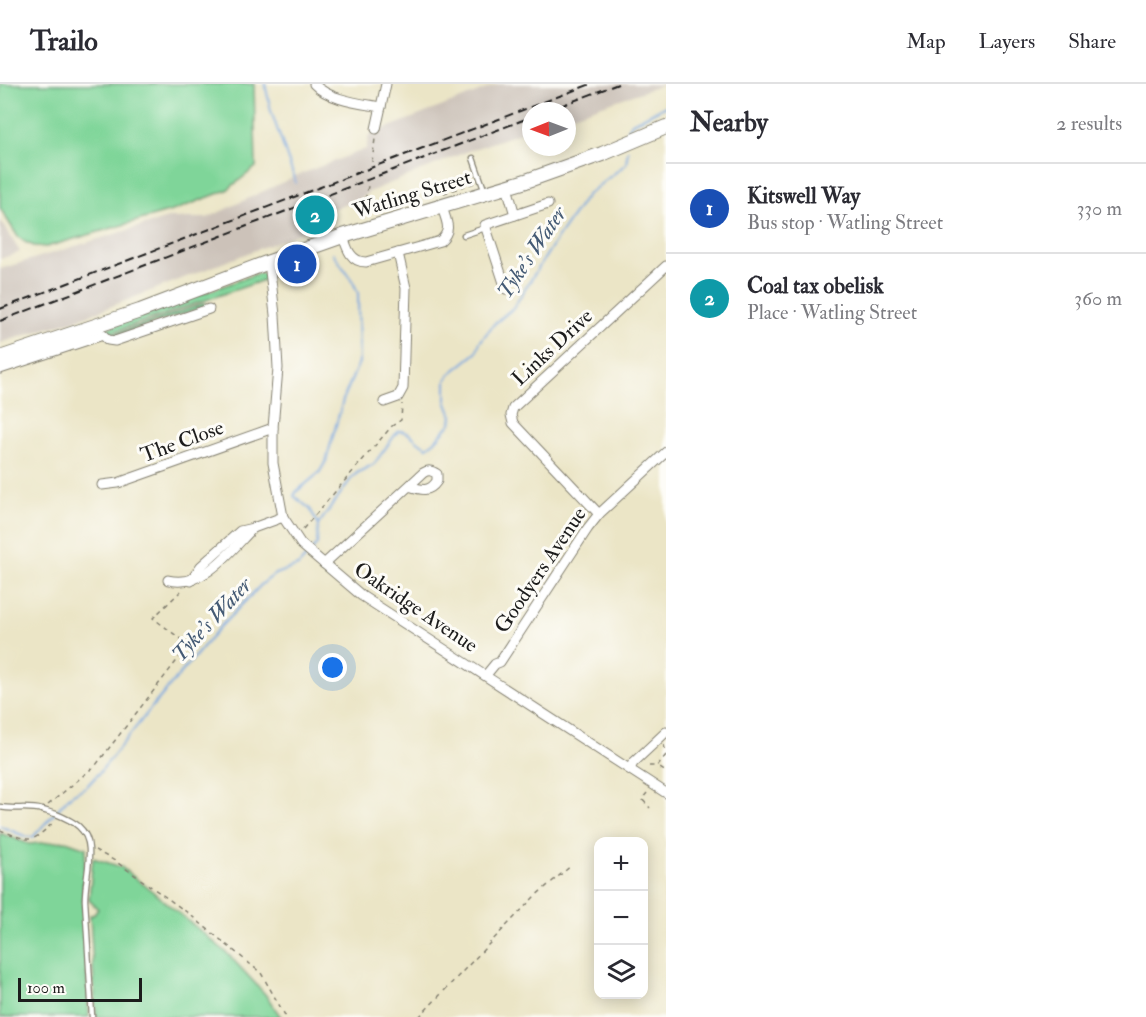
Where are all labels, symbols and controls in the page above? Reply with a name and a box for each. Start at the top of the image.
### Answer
text: Trailo [30,24,98,59]
text: Map [906,28,946,55]
text: Layers [979,28,1035,55]
text: Share [1068,28,1116,55]
north arrow [522,102,576,156]
text: Nearby [690,107,768,139]
text: 2 results [1056,111,1122,136]
street label: Watling Street [349,164,475,226]
text: Kitswell Way [747,182,860,210]
pin: 2 [296,192,334,238]
text: 1 [706,196,713,221]
text: 330 m [1077,196,1122,221]
water label: Tyke's Water [491,200,574,304]
text: Bus stop · Watling Street [747,210,943,235]
pin: 1 [278,242,316,286]
text: Coal tax obelisk [747,272,884,300]
text: 2 [704,286,715,311]
text: 360 m [1074,286,1122,311]
text: Place · Watling Street [747,300,917,325]
street label: Links Drive [506,303,599,392]
street label: The Close [137,414,228,469]
street label: Goodyers Avenue [488,502,593,638]
street label: Oakridge Avenue [349,556,483,659]
water label: Tyke's Water [166,570,259,668]
your location [318,653,347,682]
map controls [594,837,648,999]
button: + [594,837,648,891]
button: − [594,891,648,945]
button: layers [594,945,648,999]
scale bar [18,975,142,1002]
text: 100 m [27,978,65,998]

